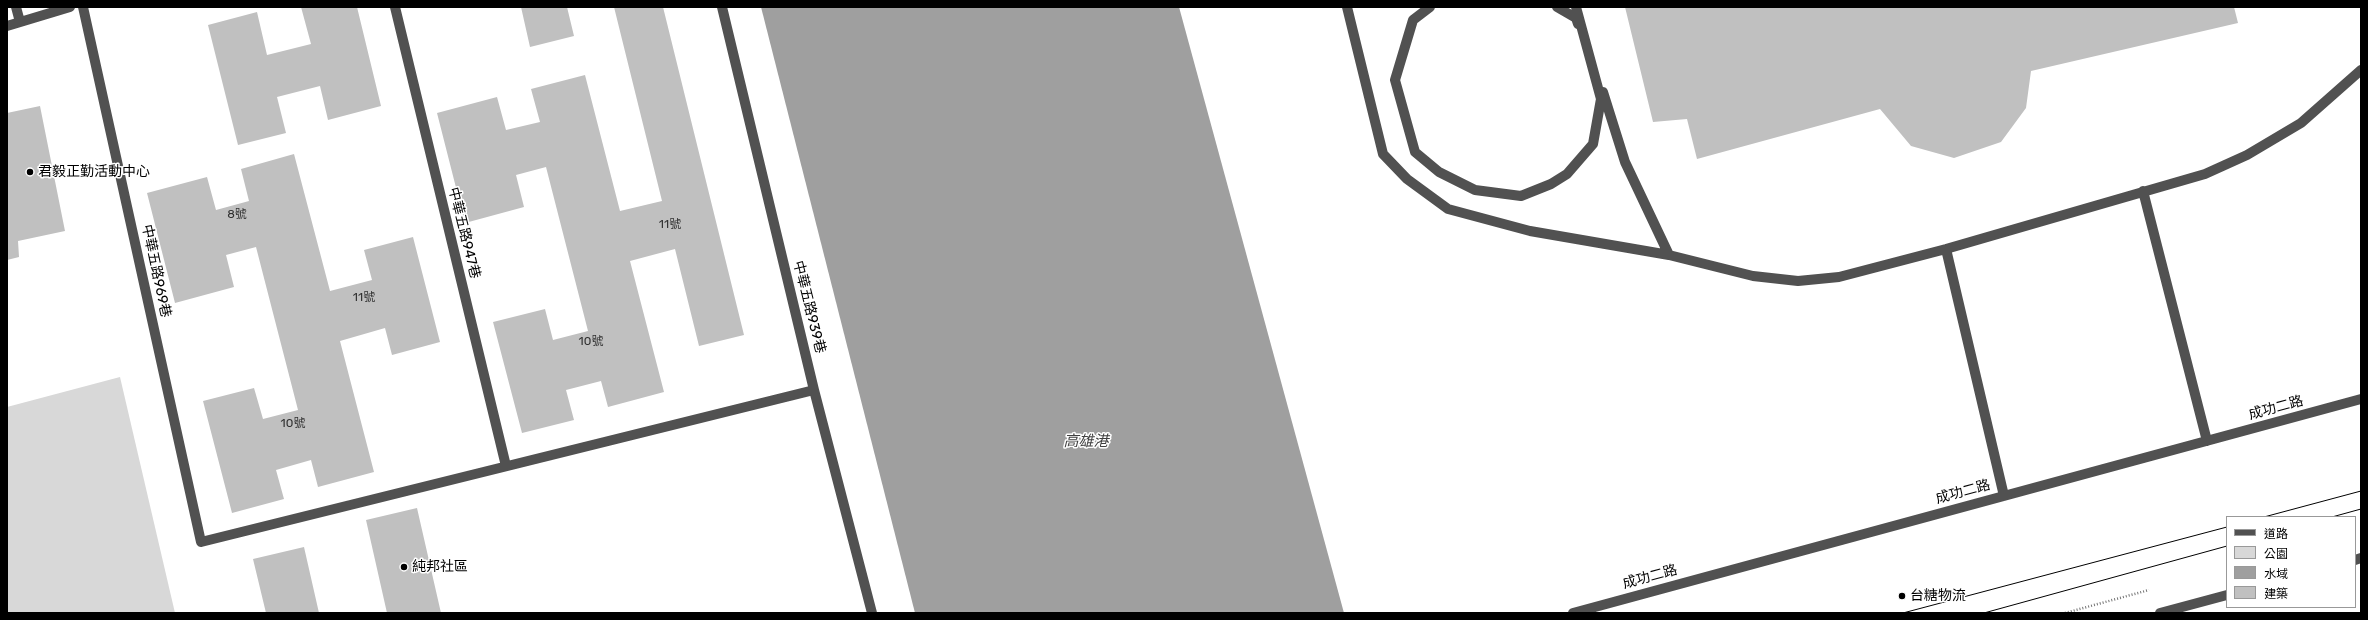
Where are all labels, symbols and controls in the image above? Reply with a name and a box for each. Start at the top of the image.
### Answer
place label: 君毅正勤活動中心 [38,164,150,180]
marker: 君毅正勤活動中心 [25,167,35,177]
street label: 中華五路947巷 [445,185,483,281]
house number: 8號 [227,208,247,222]
house number: 11號 [659,218,681,232]
street label: 中華五路969巷 [138,223,174,319]
street label: 中華五路939巷 [789,259,829,355]
house number: 11號 [353,291,375,305]
house number: 10號 [579,335,603,349]
street label: 成功二路 [2247,393,2305,423]
house number: 10號 [281,417,305,431]
water label: 高雄港 [1064,433,1108,451]
street label: 成功二路 [1934,477,1992,507]
legend [2226,516,2356,608]
text: 道路 [2264,527,2288,541]
text: 公園 [2264,547,2288,561]
place label: 純邦社區 [412,559,468,575]
marker: 純邦社區 [399,562,409,572]
street label: 成功二路 [1621,562,1679,592]
text: 水域 [2264,567,2288,581]
text: 建築 [2264,587,2288,601]
place label: 台糖物流 [1910,588,1966,604]
marker: 台糖物流 [1897,591,1907,601]

